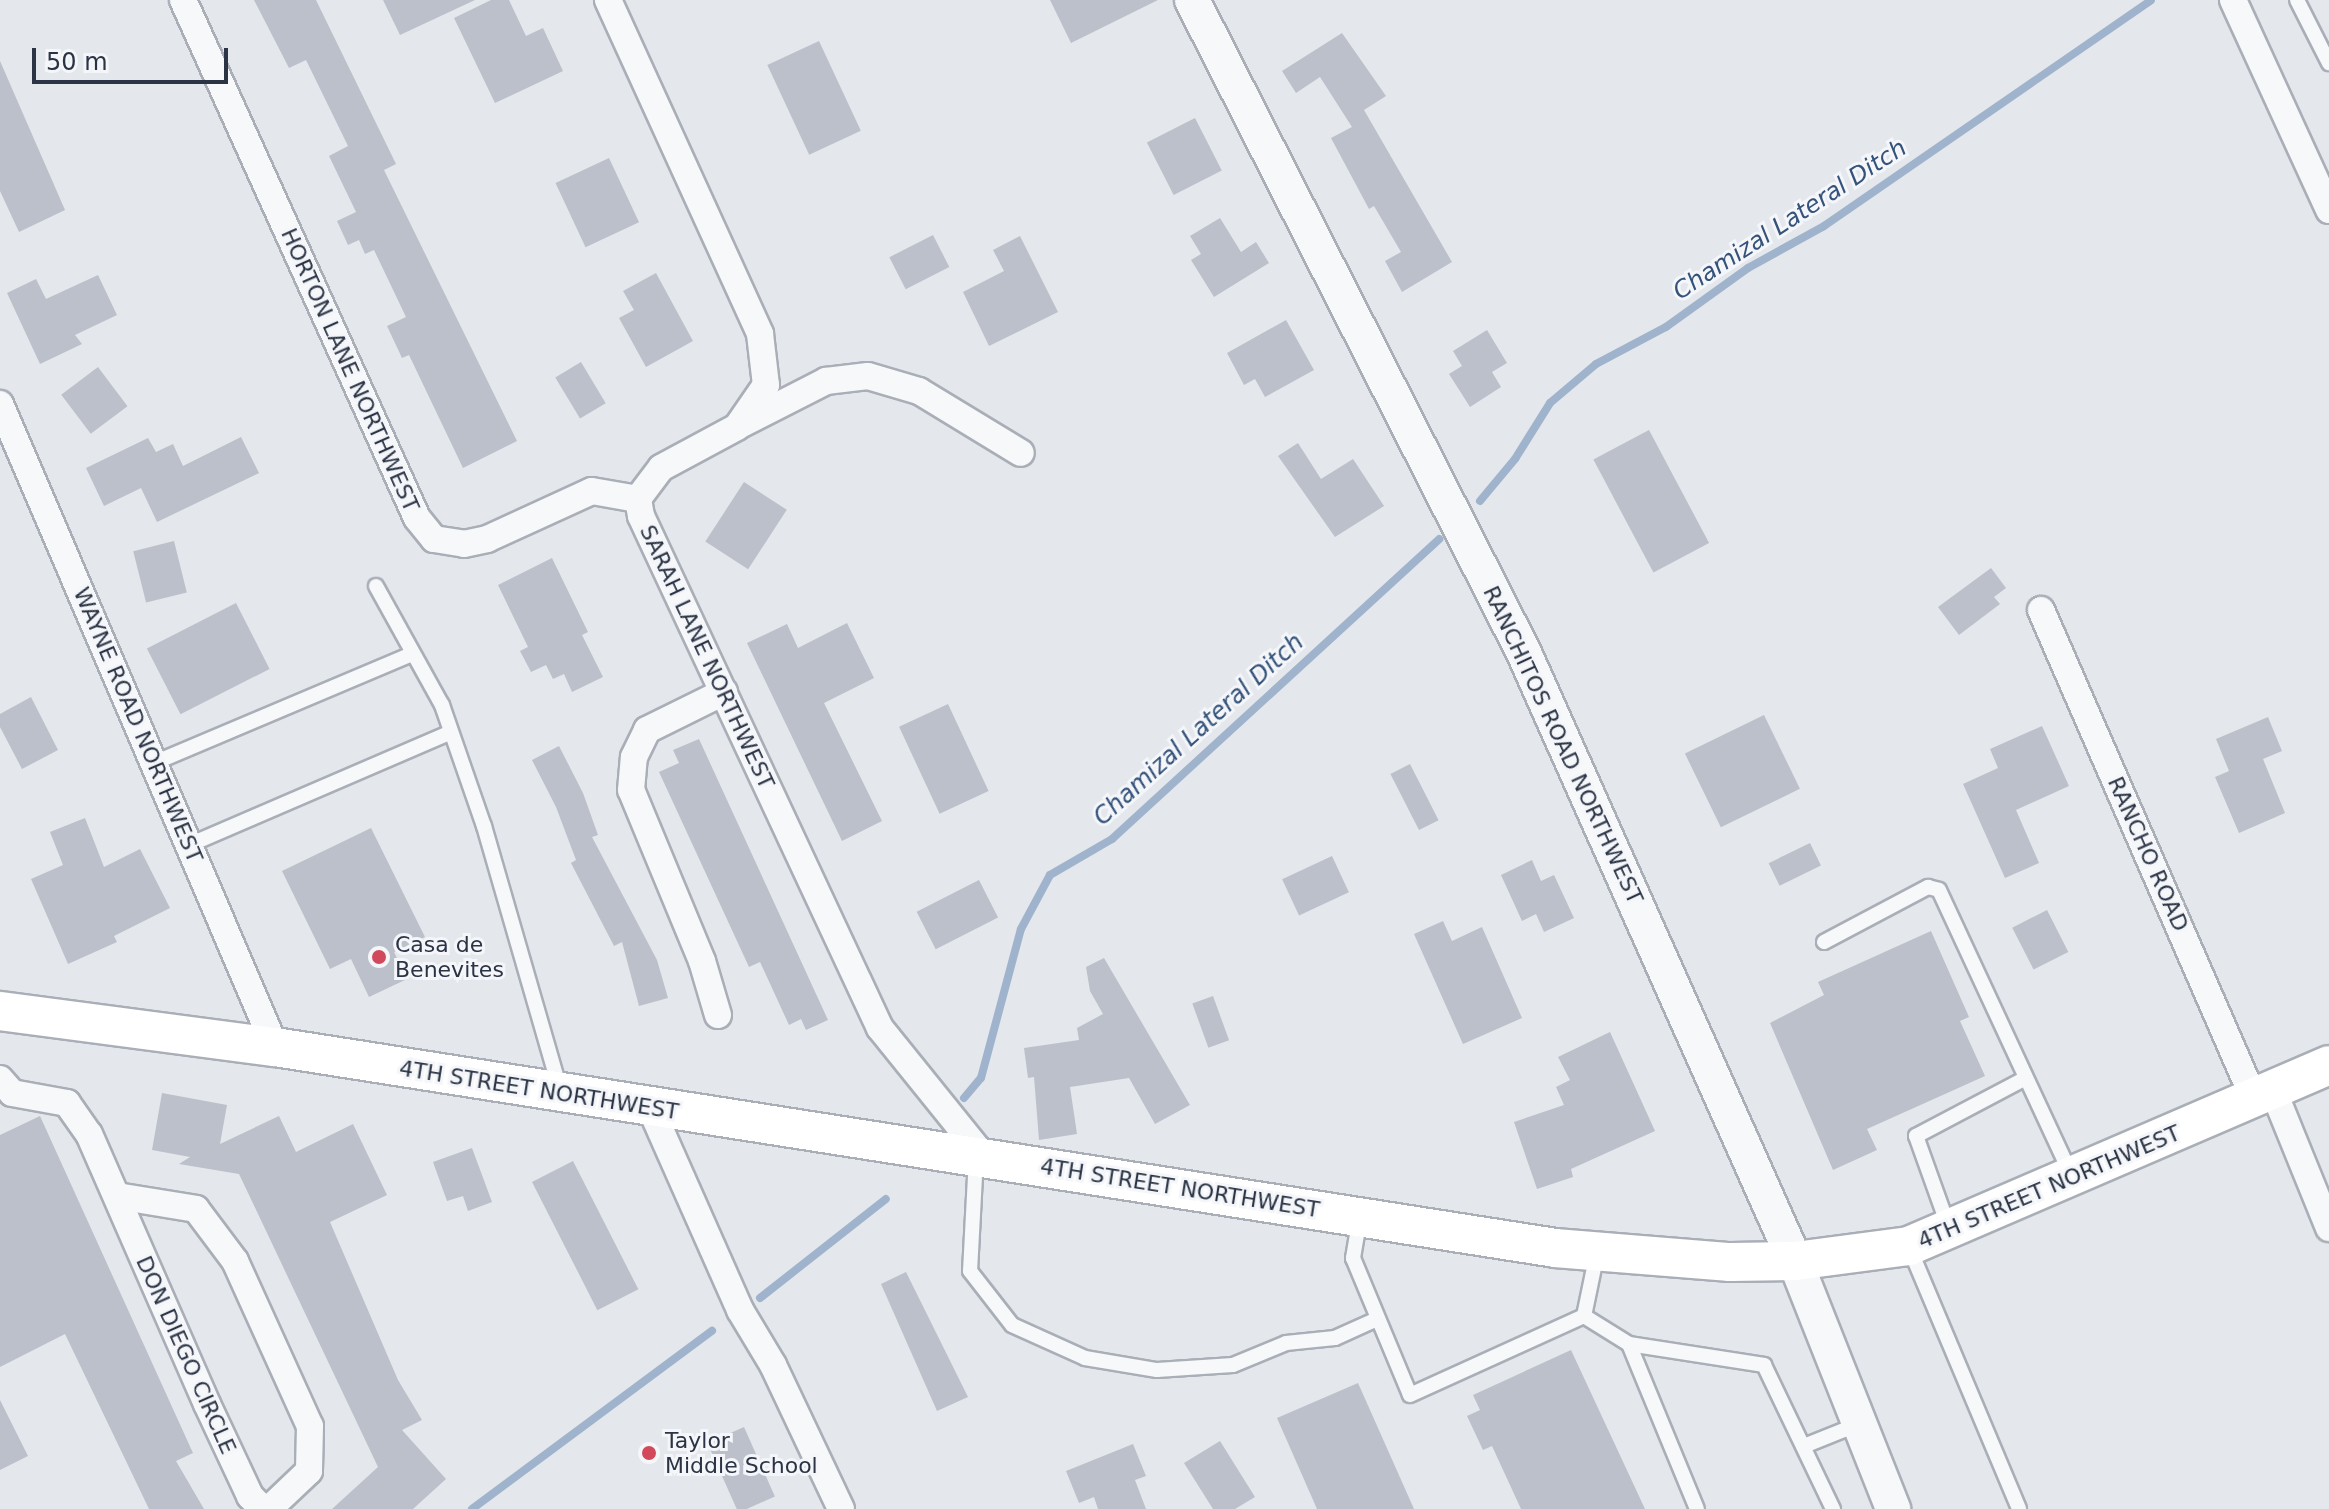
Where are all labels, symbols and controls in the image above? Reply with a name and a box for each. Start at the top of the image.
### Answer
scale bar [36,32,232,82]
text: 50 m [46,48,108,76]
water label: Chamizal Lateral Ditch [1668,134,1912,306]
street label: HORTON LANE NORTHWEST [275,224,425,516]
street label: SARAH LANE NORTHWEST [634,521,780,793]
street label: RANCHITOS ROAD NORTHWEST [1478,582,1648,908]
street label: WAYNE ROAD NORTHWEST [68,583,208,867]
water label: Chamizal Lateral Ditch [1088,628,1310,832]
street label: RANCHO ROAD [2102,773,2194,935]
place label: Casa de Benevites [395,931,504,982]
marker: Casa de Benevites [370,948,388,966]
street label: 4TH STREET NORTHWEST [397,1055,681,1125]
street label: 4TH STREET NORTHWEST [1914,1120,2184,1254]
street label: 4TH STREET NORTHWEST [1038,1153,1322,1223]
street label: DON DIEGO CIRCLE [130,1252,242,1458]
place label: Taylor Middle School [665,1427,818,1478]
marker: Taylor Middle School [640,1444,658,1462]

